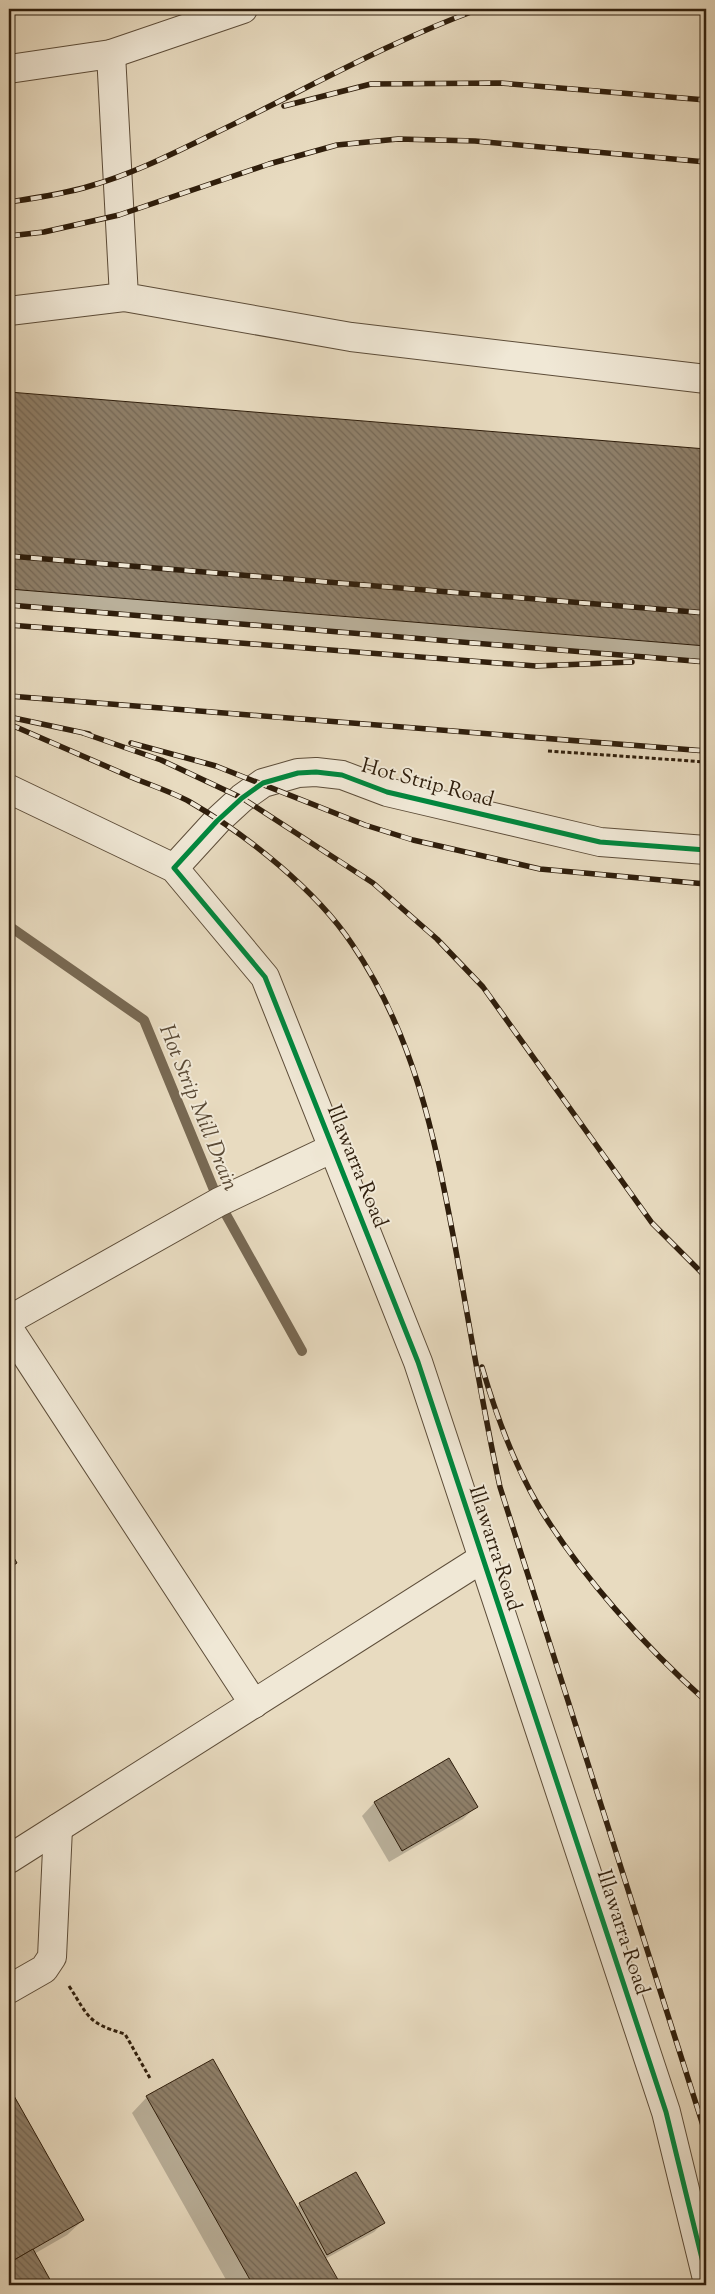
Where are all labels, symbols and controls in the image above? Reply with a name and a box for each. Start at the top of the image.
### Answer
street label: Hot Strip Road [358,752,497,816]
water label: Hot Strip Mill Drain [149,1020,245,1197]
street label: Illawarra Road [318,1101,394,1233]
street label: Illawarra Road [460,1482,529,1615]
street label: Illawarra Road [588,1866,657,1999]

